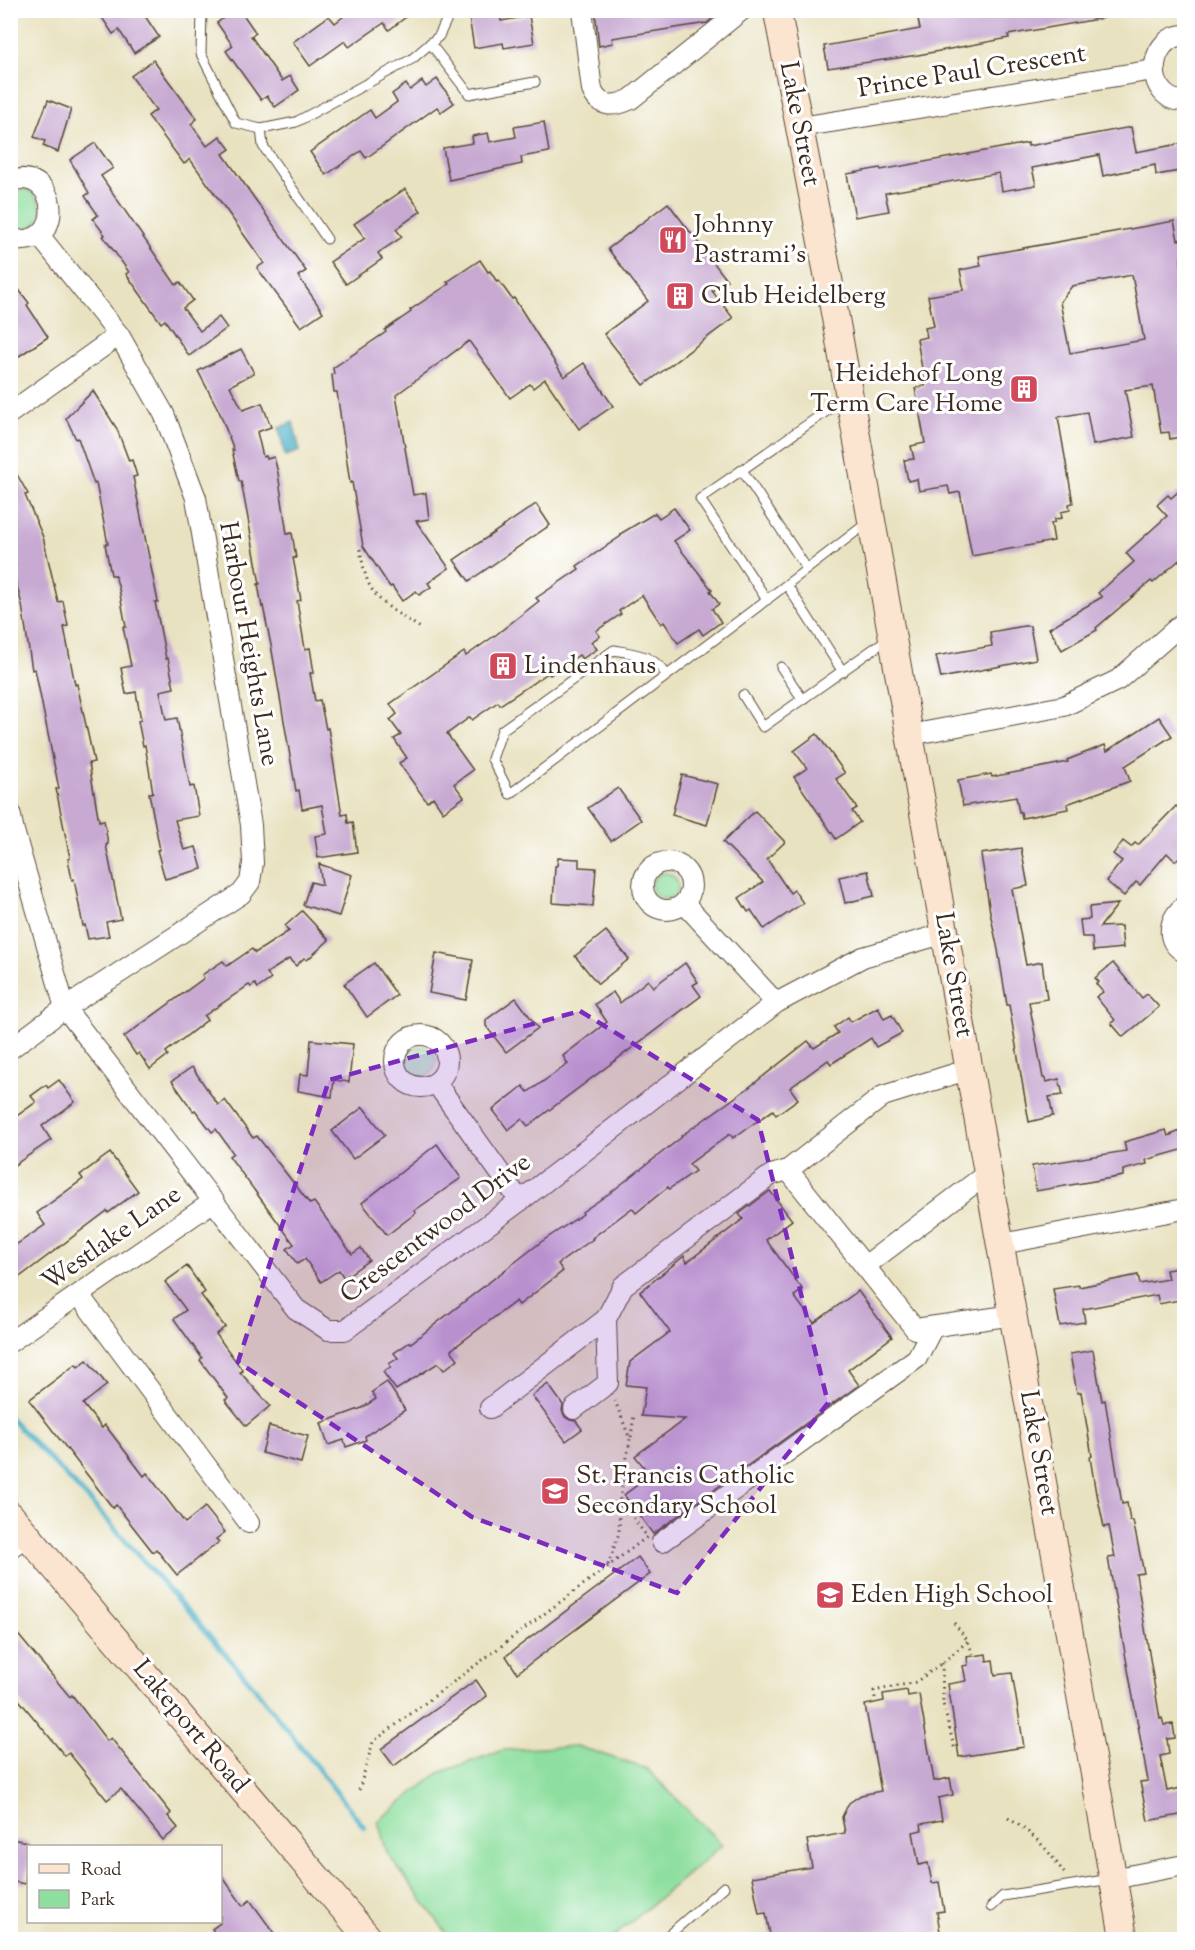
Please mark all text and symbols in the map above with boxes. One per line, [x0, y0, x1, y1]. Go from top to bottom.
street label: Prince Paul Crescent [855, 36, 1089, 108]
street label: Lake Street [769, 59, 829, 190]
place label: Johnny Pastrami's [692, 207, 806, 274]
restaurant icon: Johnny Pastrami's [657, 224, 689, 256]
place label: Club Heidelberg [701, 278, 886, 315]
building icon: Club Heidelberg [664, 280, 696, 312]
place label: Heidehof Long Term Care Home [810, 356, 1003, 423]
building icon: Heidehof Long Term Care Home [1008, 373, 1040, 405]
street label: Harbour Heights Lane [208, 519, 288, 769]
place label: Lindenhaus [524, 648, 656, 685]
building icon: Lindenhaus [487, 650, 519, 682]
street label: Lake Street [924, 910, 982, 1040]
street label: Crescentwood Drive [333, 1145, 539, 1313]
street label: Westlake Lane [35, 1177, 189, 1301]
street label: Lake Street [1009, 1388, 1067, 1518]
place label: St. Francis Catholic Secondary School [576, 1458, 795, 1525]
school or university icon: St. Francis Catholic Secondary School [539, 1475, 571, 1507]
place label: Eden High School [851, 1577, 1053, 1614]
school or university icon: Eden High School [814, 1579, 846, 1611]
street label: Lakeport Road [123, 1652, 257, 1802]
legend [27, 1845, 222, 1923]
text: Road [81, 1858, 121, 1884]
text: Park [81, 1888, 116, 1914]

